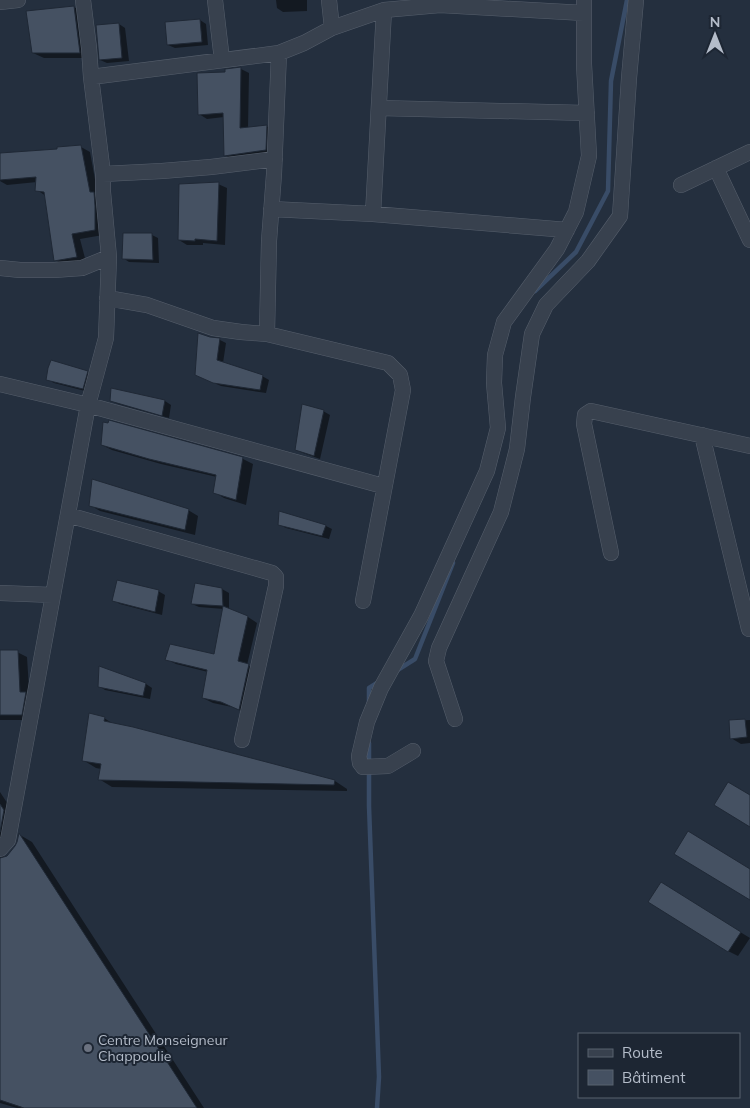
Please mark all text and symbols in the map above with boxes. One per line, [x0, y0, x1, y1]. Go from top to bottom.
north arrow [690, 10, 740, 60]
text: N [710, 13, 720, 31]
place label: Centre Monseigneur Chappoulie [98, 1031, 229, 1065]
legend [578, 1033, 740, 1098]
marker: Centre Monseigneur Chappoulie [82, 1042, 94, 1054]
text: Route [622, 1043, 663, 1062]
text: Bâtiment [622, 1068, 685, 1087]

